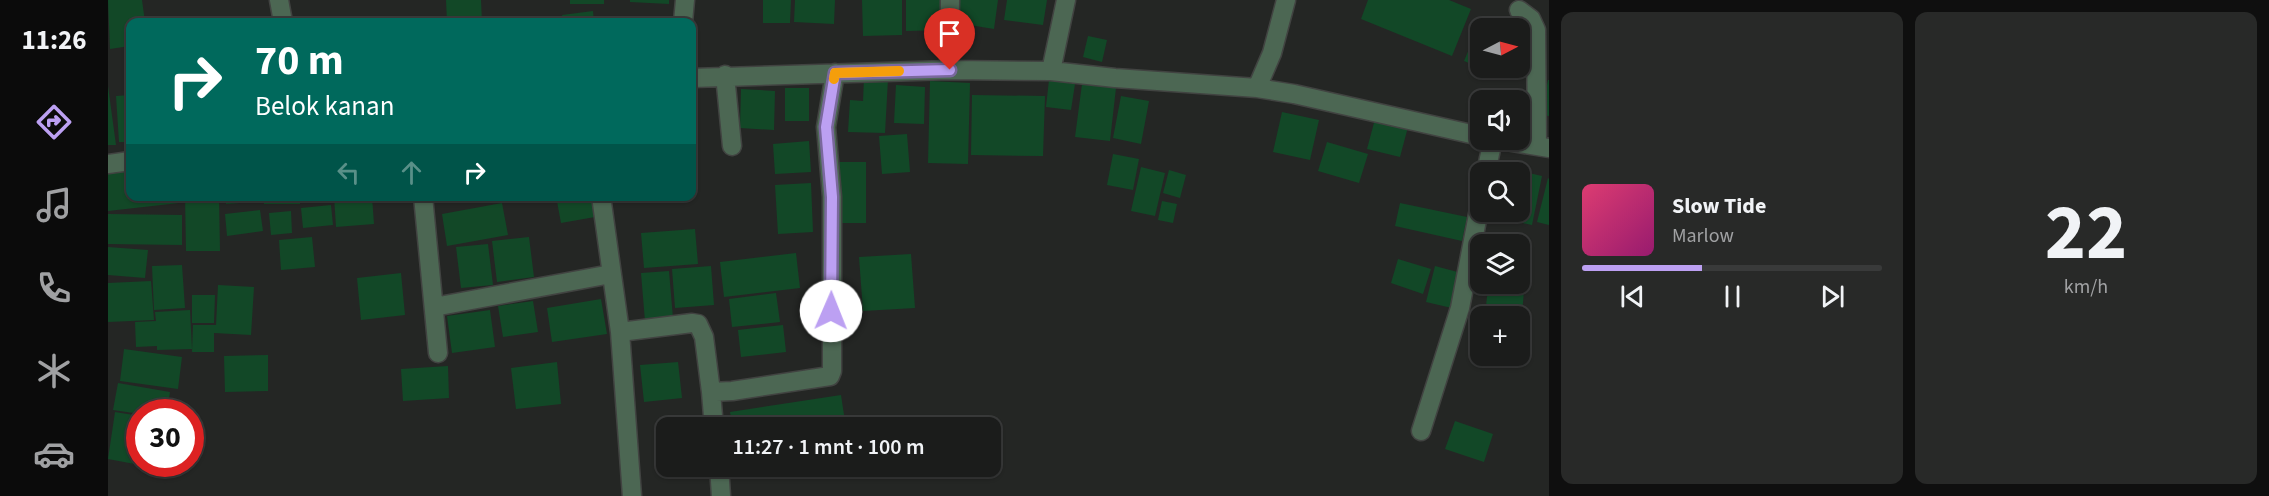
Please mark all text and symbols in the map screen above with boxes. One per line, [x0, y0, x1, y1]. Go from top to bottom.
pin [924, 8, 975, 70]
icon: arrive [933, 17, 966, 50]
north arrow [1470, 18, 1530, 78]
map controls [1470, 18, 1530, 366]
text: 11:26 [21, 21, 87, 60]
text: 70 m [255, 31, 344, 91]
icon: right [156, 42, 234, 120]
text: Belok kanan [255, 87, 394, 126]
button: sound [1470, 90, 1530, 150]
icon: directions [33, 101, 75, 143]
icon: left [332, 156, 365, 189]
icon: ahead [395, 156, 428, 189]
icon: right [458, 156, 491, 189]
button: search [1470, 162, 1530, 222]
text: 22 [2045, 178, 2127, 289]
icon: music [33, 184, 75, 226]
text: Slow Tide [1672, 190, 1766, 222]
text: Marlow [1672, 222, 1734, 250]
button: layers [1470, 234, 1530, 294]
icon: phone [33, 267, 75, 309]
text: km/h [2064, 273, 2108, 301]
position arrow [799, 279, 863, 343]
icon: previous [1616, 280, 1649, 313]
icon: pause [1716, 280, 1749, 313]
icon: next [1816, 280, 1849, 313]
button: + [1470, 306, 1530, 366]
icon: climate [33, 350, 75, 392]
speed limit sign: 30 [126, 399, 204, 477]
text: 11:27 · 1 mnt · 100 m [732, 431, 925, 463]
icon: car [33, 433, 75, 475]

